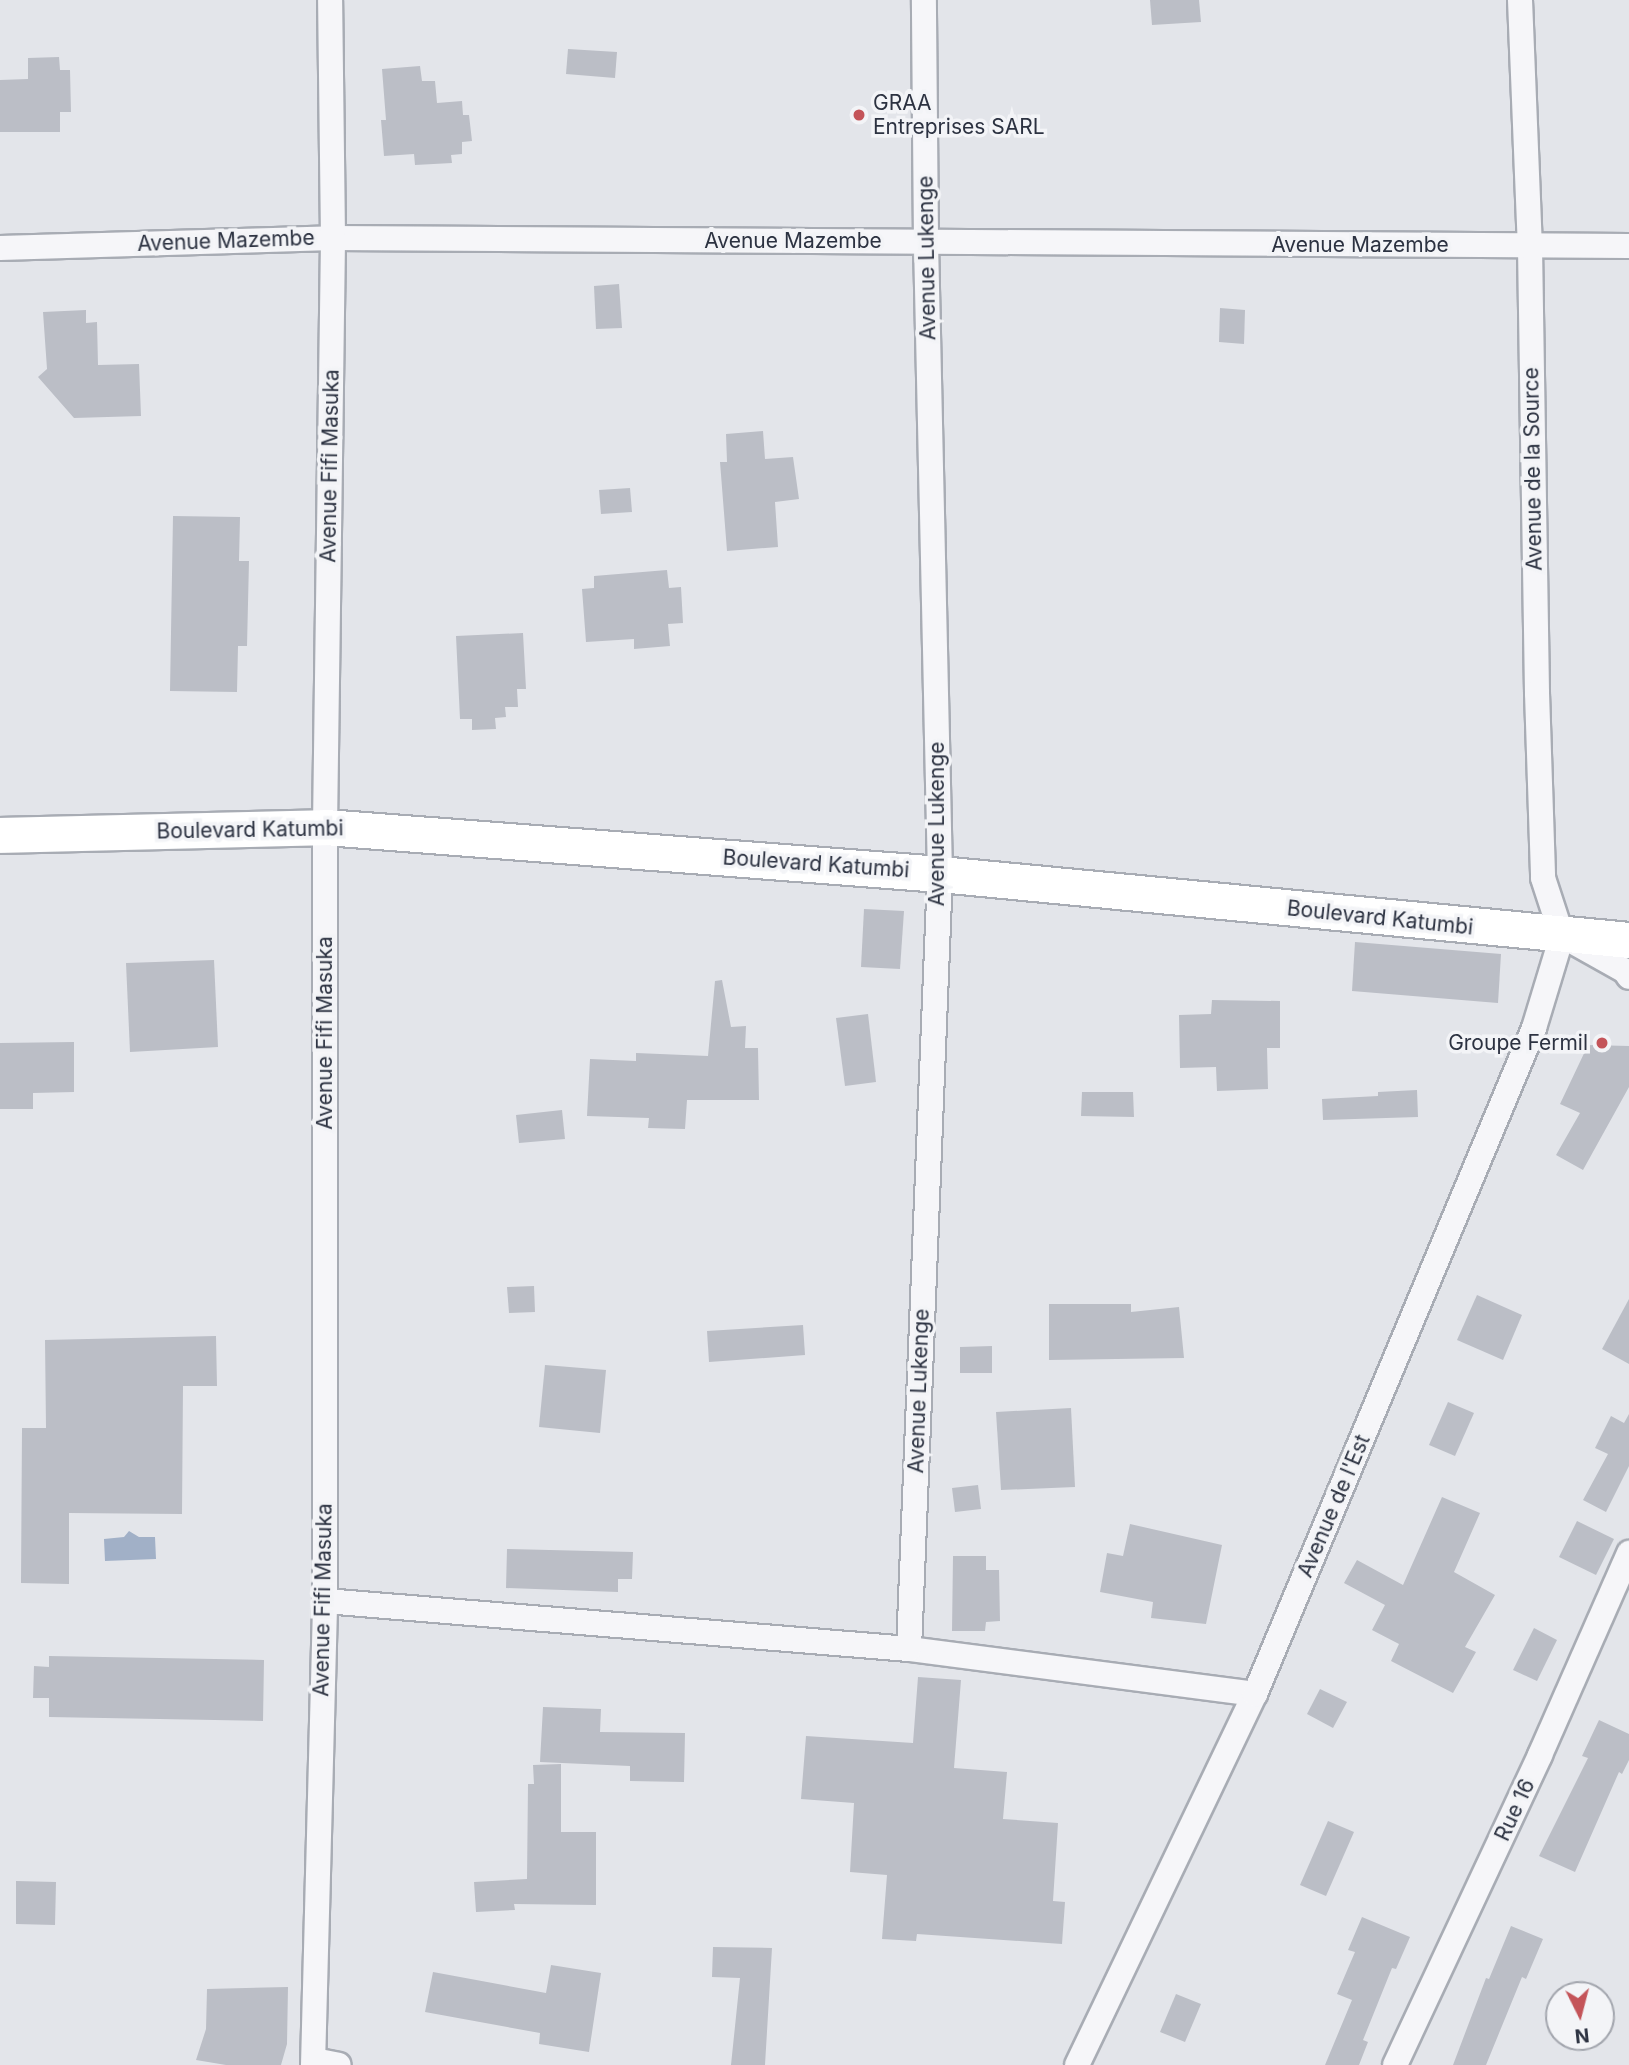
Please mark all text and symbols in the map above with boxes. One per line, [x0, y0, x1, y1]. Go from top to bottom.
place label: GRAA Entreprises SARL [873, 90, 1045, 140]
marker: GRAA Entreprises SARL [851, 107, 867, 123]
street label: Avenue Lukenge [913, 175, 941, 341]
street label: Avenue Mazembe [137, 225, 315, 257]
street label: Avenue Mazembe [704, 228, 882, 254]
street label: Avenue Mazembe [1271, 232, 1449, 258]
street label: Avenue de la Source [1519, 367, 1547, 571]
street label: Avenue Fifi Masuka [316, 369, 344, 563]
street label: Avenue Lukenge [924, 742, 950, 906]
street label: Boulevard Katumbi [156, 816, 344, 844]
street label: Boulevard Katumbi [722, 845, 910, 883]
street label: Boulevard Katumbi [1286, 896, 1474, 940]
street label: Avenue Fifi Masuka [312, 936, 338, 1130]
place label: Groupe Fermil [1448, 1030, 1588, 1056]
marker: Groupe Fermil [1594, 1035, 1610, 1051]
street label: Avenue Lukenge [904, 1308, 934, 1474]
street label: Avenue de l'Est [1293, 1431, 1375, 1581]
street label: Avenue Fifi Masuka [309, 1503, 337, 1697]
street label: Rue 16 [1490, 1775, 1540, 1845]
north arrow [1545, 1981, 1615, 2051]
text: N [1574, 2023, 1590, 2048]

